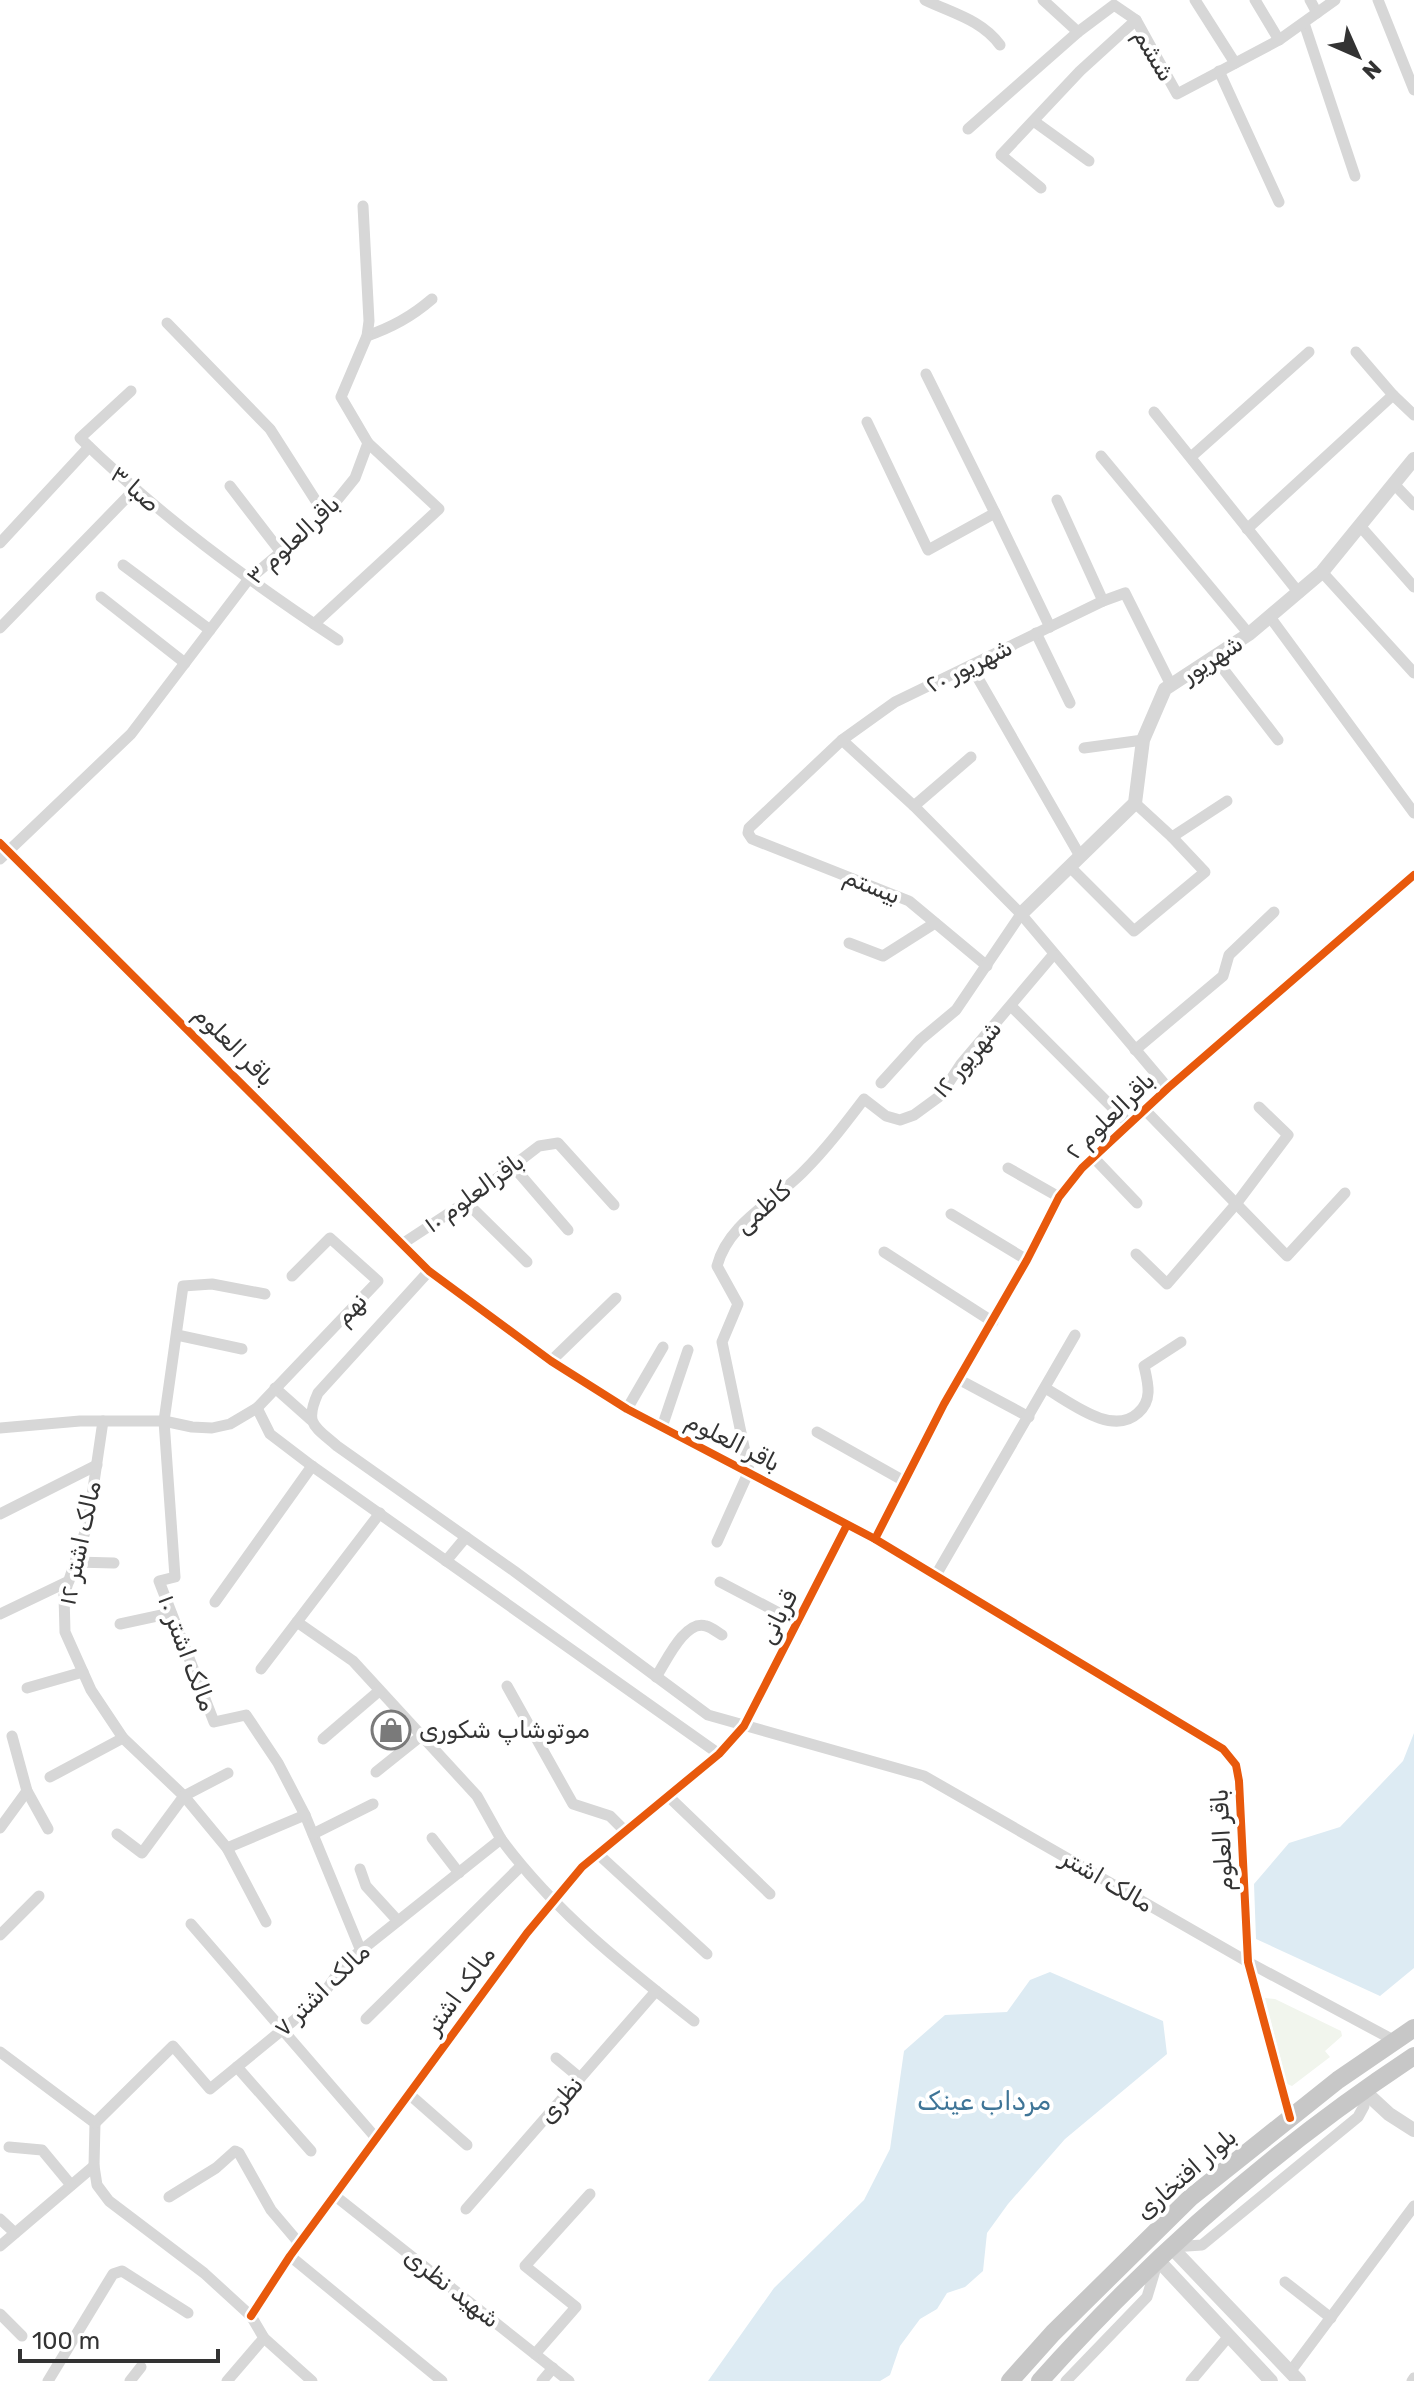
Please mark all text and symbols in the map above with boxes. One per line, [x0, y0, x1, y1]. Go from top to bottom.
north arrow [1318, 16, 1398, 96]
street label: ششم [1127, 24, 1181, 87]
text: N [1357, 55, 1387, 85]
street label: صبا ۳ [104, 460, 166, 518]
street label: باقرالعلوم ۳ [240, 490, 347, 592]
street label: شهریور [1174, 629, 1248, 690]
street label: شهریور ۲۰ [921, 633, 1017, 699]
street label: بیستم [839, 862, 904, 911]
street label: باقر العلوم [187, 1000, 280, 1093]
street label: شهریور ۱۲ [927, 1015, 1007, 1103]
street label: باقرالعلوم ۲ [1059, 1066, 1162, 1167]
street label: باقرالعلوم ۱۰ [418, 1147, 531, 1240]
street label: کاظمی [729, 1176, 797, 1240]
street label: نهم [329, 1287, 374, 1332]
street label: باقر العلوم [680, 1406, 785, 1479]
street label: مالک اشتر ۱۲ [53, 1478, 107, 1608]
street label: قربانی [753, 1585, 803, 1649]
street label: مالک اشتر ۱۰ [152, 1591, 222, 1715]
shop icon: موتوشاپ شکوری [370, 1709, 412, 1751]
place label: موتوشاپ شکوری [419, 1716, 590, 1746]
street label: باقر العلوم [1205, 1788, 1241, 1892]
street label: مالک اشتر [1054, 1843, 1158, 1918]
street label: مالک اشتر ۷ [268, 1937, 376, 2043]
street label: مالک اشتر [418, 1941, 501, 2041]
street label: نظری [533, 2071, 589, 2129]
water label: مرداب عینک [917, 2086, 1051, 2117]
street label: بلوار افتخاری [1130, 2123, 1242, 2225]
street label: شهید نظری [399, 2242, 505, 2334]
scale bar [20, 2313, 218, 2363]
text: 100 m [32, 2327, 100, 2355]

